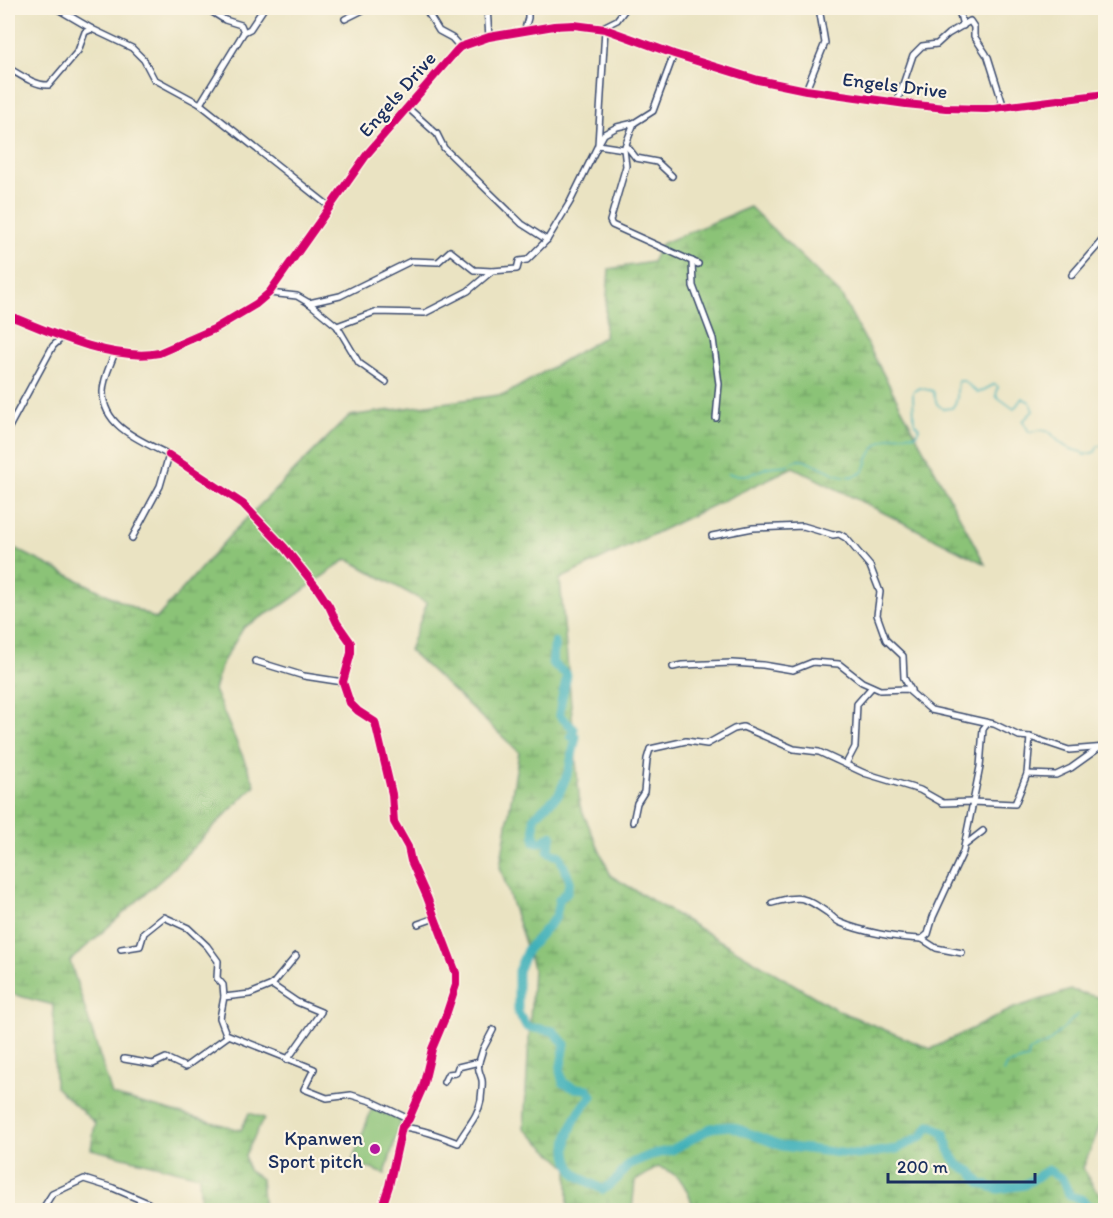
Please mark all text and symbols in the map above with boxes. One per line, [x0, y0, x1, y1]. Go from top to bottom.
street label: Engels Drive [353, 46, 441, 142]
street label: Engels Drive [841, 67, 949, 103]
place label: Kpanwen Sport pitch [268, 1126, 363, 1173]
marker: Kpanwen Sport pitch [368, 1142, 382, 1156]
scale bar [888, 1146, 1035, 1184]
text: 200 m [897, 1156, 948, 1178]

